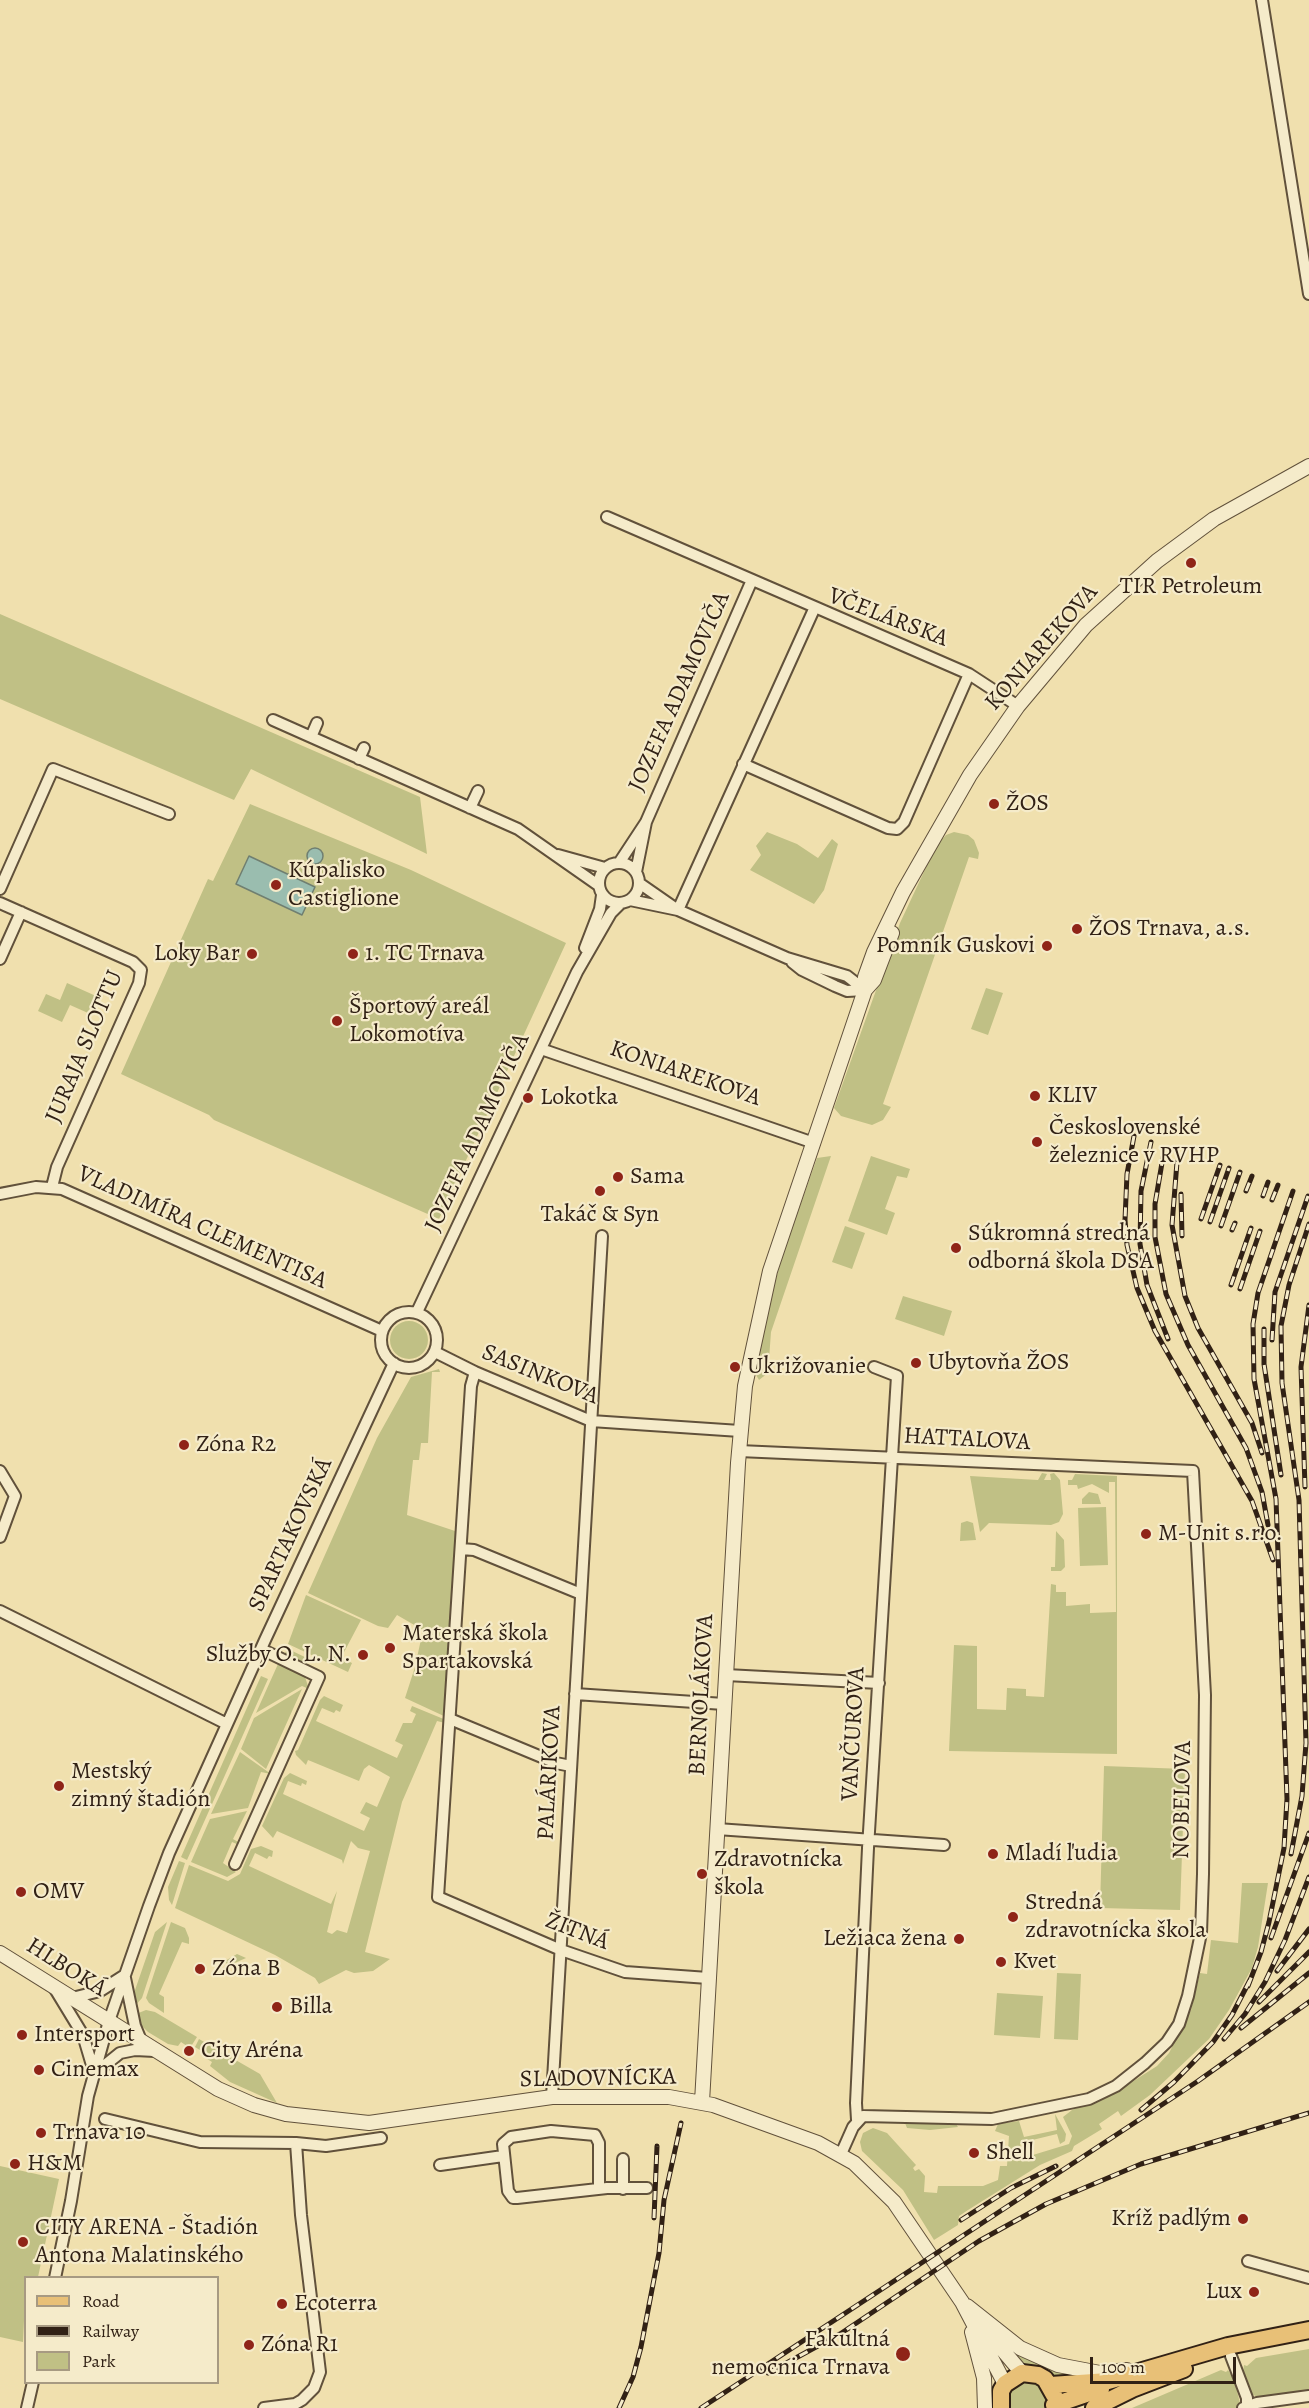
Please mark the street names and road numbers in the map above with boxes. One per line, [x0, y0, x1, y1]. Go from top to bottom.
street label: KONIAREKOVA [979, 579, 1105, 717]
street label: VČELÁRSKA [824, 582, 952, 654]
street label: JOZEFA ADAMOVIČA [623, 588, 737, 796]
street label: JURAJA SLOTTU [40, 966, 130, 1128]
street label: JOZEFA ADAMOVIČA [419, 1029, 537, 1237]
street label: KONIAREKOVA [606, 1035, 764, 1113]
street label: VLADIMÍRA CLEMENTISA [73, 1160, 331, 1296]
street label: SASINKOVA [477, 1339, 603, 1411]
street label: HATTALOVA [903, 1422, 1031, 1458]
street label: SPARTAKOVSKÁ [243, 1453, 339, 1617]
street label: BERNOLÁKOVA [683, 1613, 721, 1777]
street label: VANČUROVA [836, 1666, 872, 1802]
street label: PALÁRIKOVA [532, 1705, 568, 1841]
street label: NOBELOVA [1168, 1741, 1198, 1859]
street label: ŽITNÁ [541, 1907, 613, 1957]
street label: HLBOKÁ [20, 1932, 112, 2004]
street label: SLADOVNÍCKA [519, 2063, 677, 2095]

